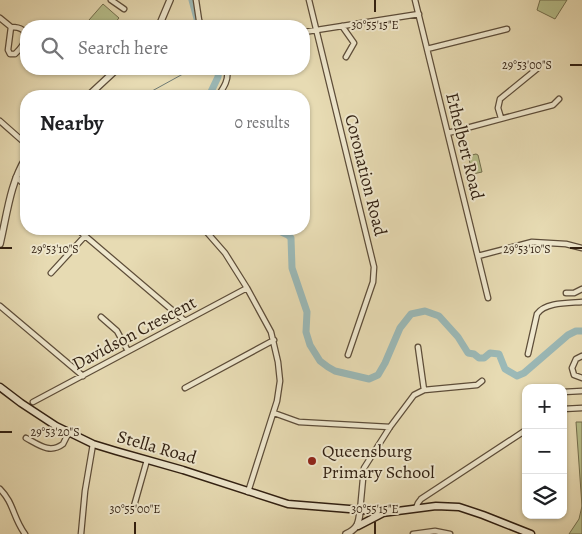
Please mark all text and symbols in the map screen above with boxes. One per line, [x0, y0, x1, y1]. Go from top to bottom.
text: 30°55'15"E [351, 17, 399, 33]
search box [20, 20, 310, 75]
icon: search [38, 34, 66, 62]
text: Search here [78, 35, 168, 61]
text: 29°53'00"S [502, 57, 552, 73]
street label: Ethelbert Road [440, 90, 490, 202]
text: Nearby [40, 109, 103, 137]
text: 0 results [234, 112, 290, 134]
street label: Coronation Road [339, 112, 393, 239]
text: 29°53'10"S [31, 241, 79, 257]
text: 29°53'10"S [503, 241, 551, 257]
street label: Davidson Crescent [68, 290, 200, 376]
map controls [522, 384, 567, 519]
button: + [522, 384, 567, 429]
text: 29°53'20"S [30, 424, 80, 440]
street label: Stella Road [114, 424, 200, 470]
button: − [522, 429, 567, 474]
place label: Queensburg Primary School [322, 439, 435, 484]
marker: Queensburg Primary School [306, 455, 318, 467]
button: layers [522, 474, 567, 519]
text: 30°55'00"E [110, 501, 160, 517]
text: 30°55'15"E [351, 501, 399, 517]

